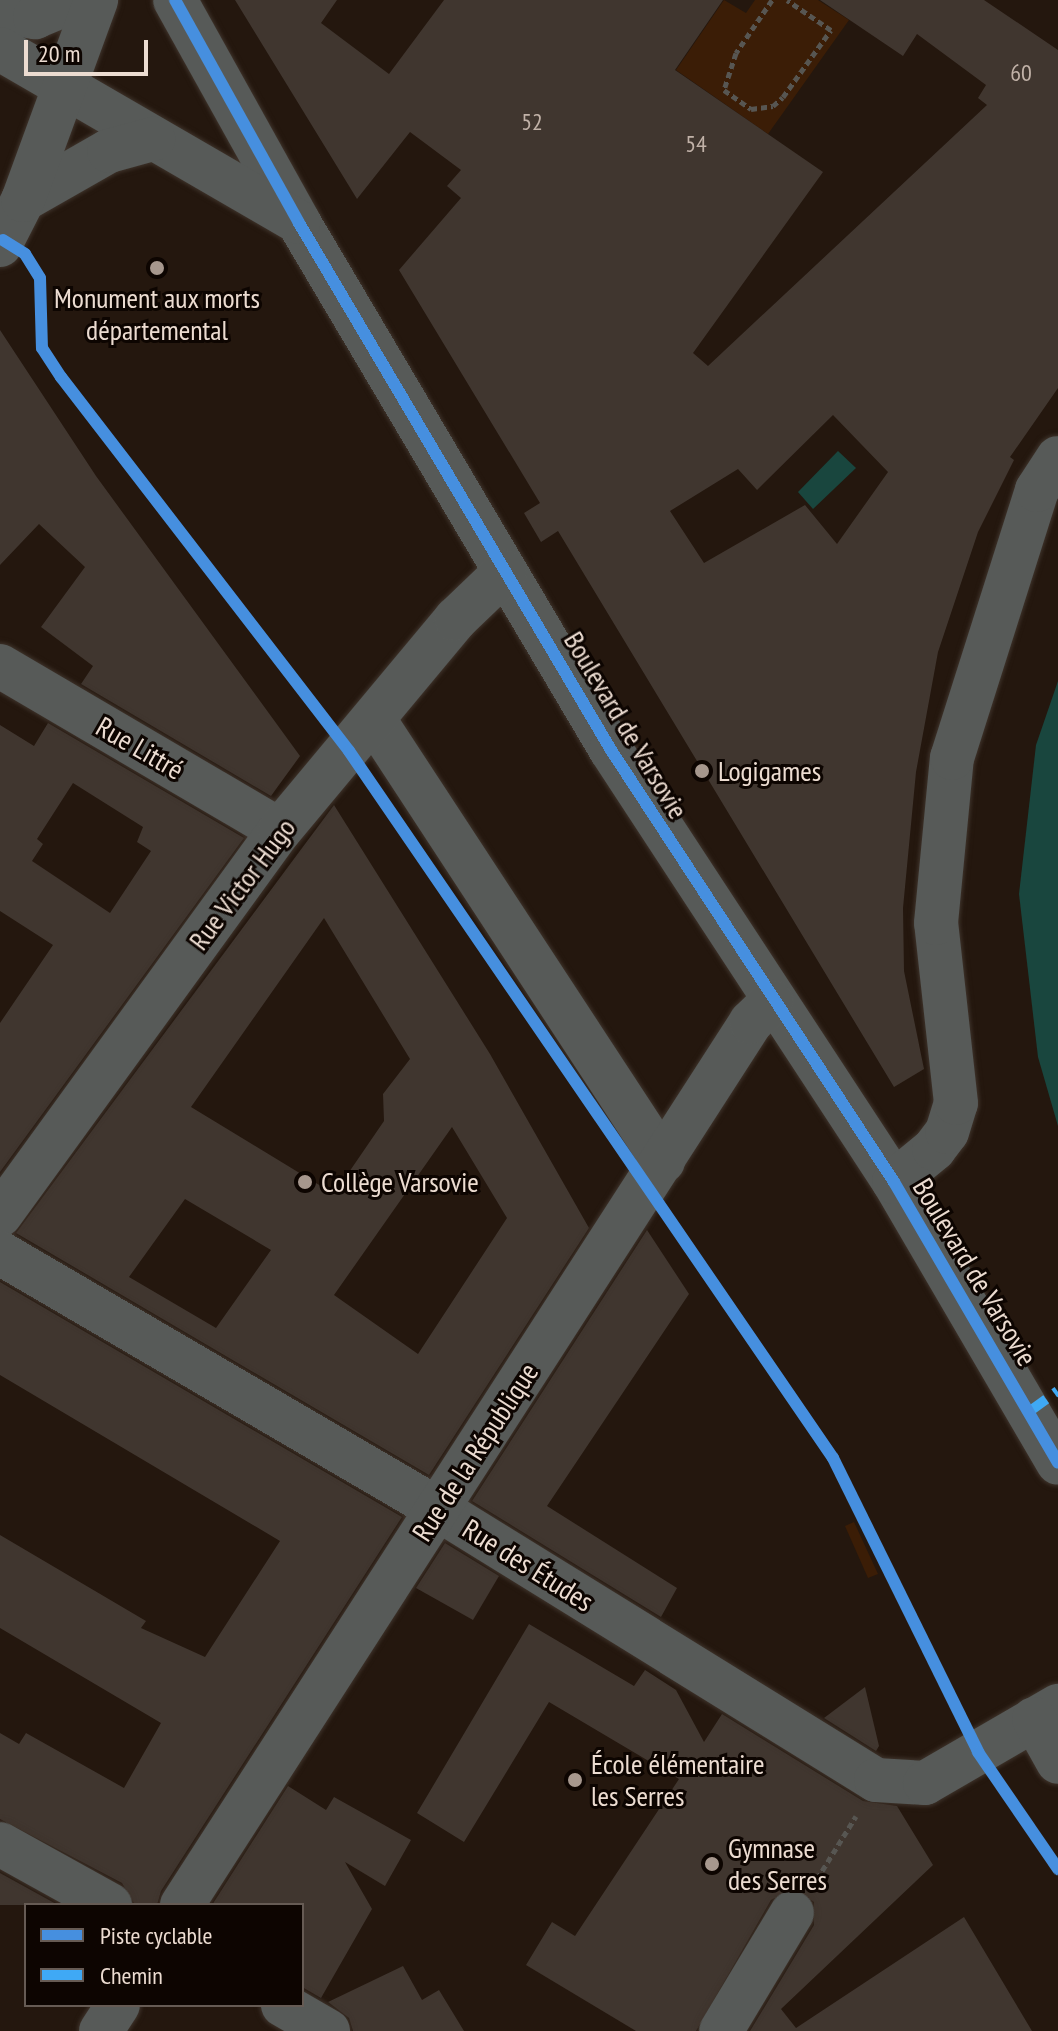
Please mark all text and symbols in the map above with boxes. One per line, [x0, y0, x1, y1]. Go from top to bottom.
scale bar [28, 24, 152, 74]
text: 20 m [38, 38, 80, 69]
house number: 60 [1010, 59, 1032, 87]
house number: 52 [521, 108, 543, 136]
house number: 54 [685, 130, 707, 158]
marker: Monument aux morts départemental [148, 259, 166, 277]
place label: Monument aux morts départemental [54, 281, 260, 347]
street label: Boulevard de Varsovie [557, 625, 695, 825]
street label: Rue Littré [90, 710, 190, 786]
place label: Logigames [718, 754, 821, 788]
marker: Logigames [693, 762, 711, 780]
street label: Rue Victor Hugo [181, 811, 303, 957]
place label: Collège Varsovie [321, 1165, 480, 1199]
street label: Boulevard de Varsovie [906, 1172, 1044, 1372]
marker: Collège Varsovie [296, 1173, 314, 1191]
street label: Rue de la République [405, 1357, 545, 1547]
street label: Rue des Études [457, 1512, 599, 1618]
place label: École élémentaire les Serres [591, 1747, 765, 1813]
marker: École élémentaire les Serres [566, 1771, 584, 1789]
place label: Gymnase des Serres [728, 1831, 827, 1897]
marker: Gymnase des Serres [703, 1855, 721, 1873]
legend [24, 1903, 304, 2007]
text: Piste cyclable [100, 1920, 213, 1951]
text: Chemin [100, 1960, 163, 1991]

